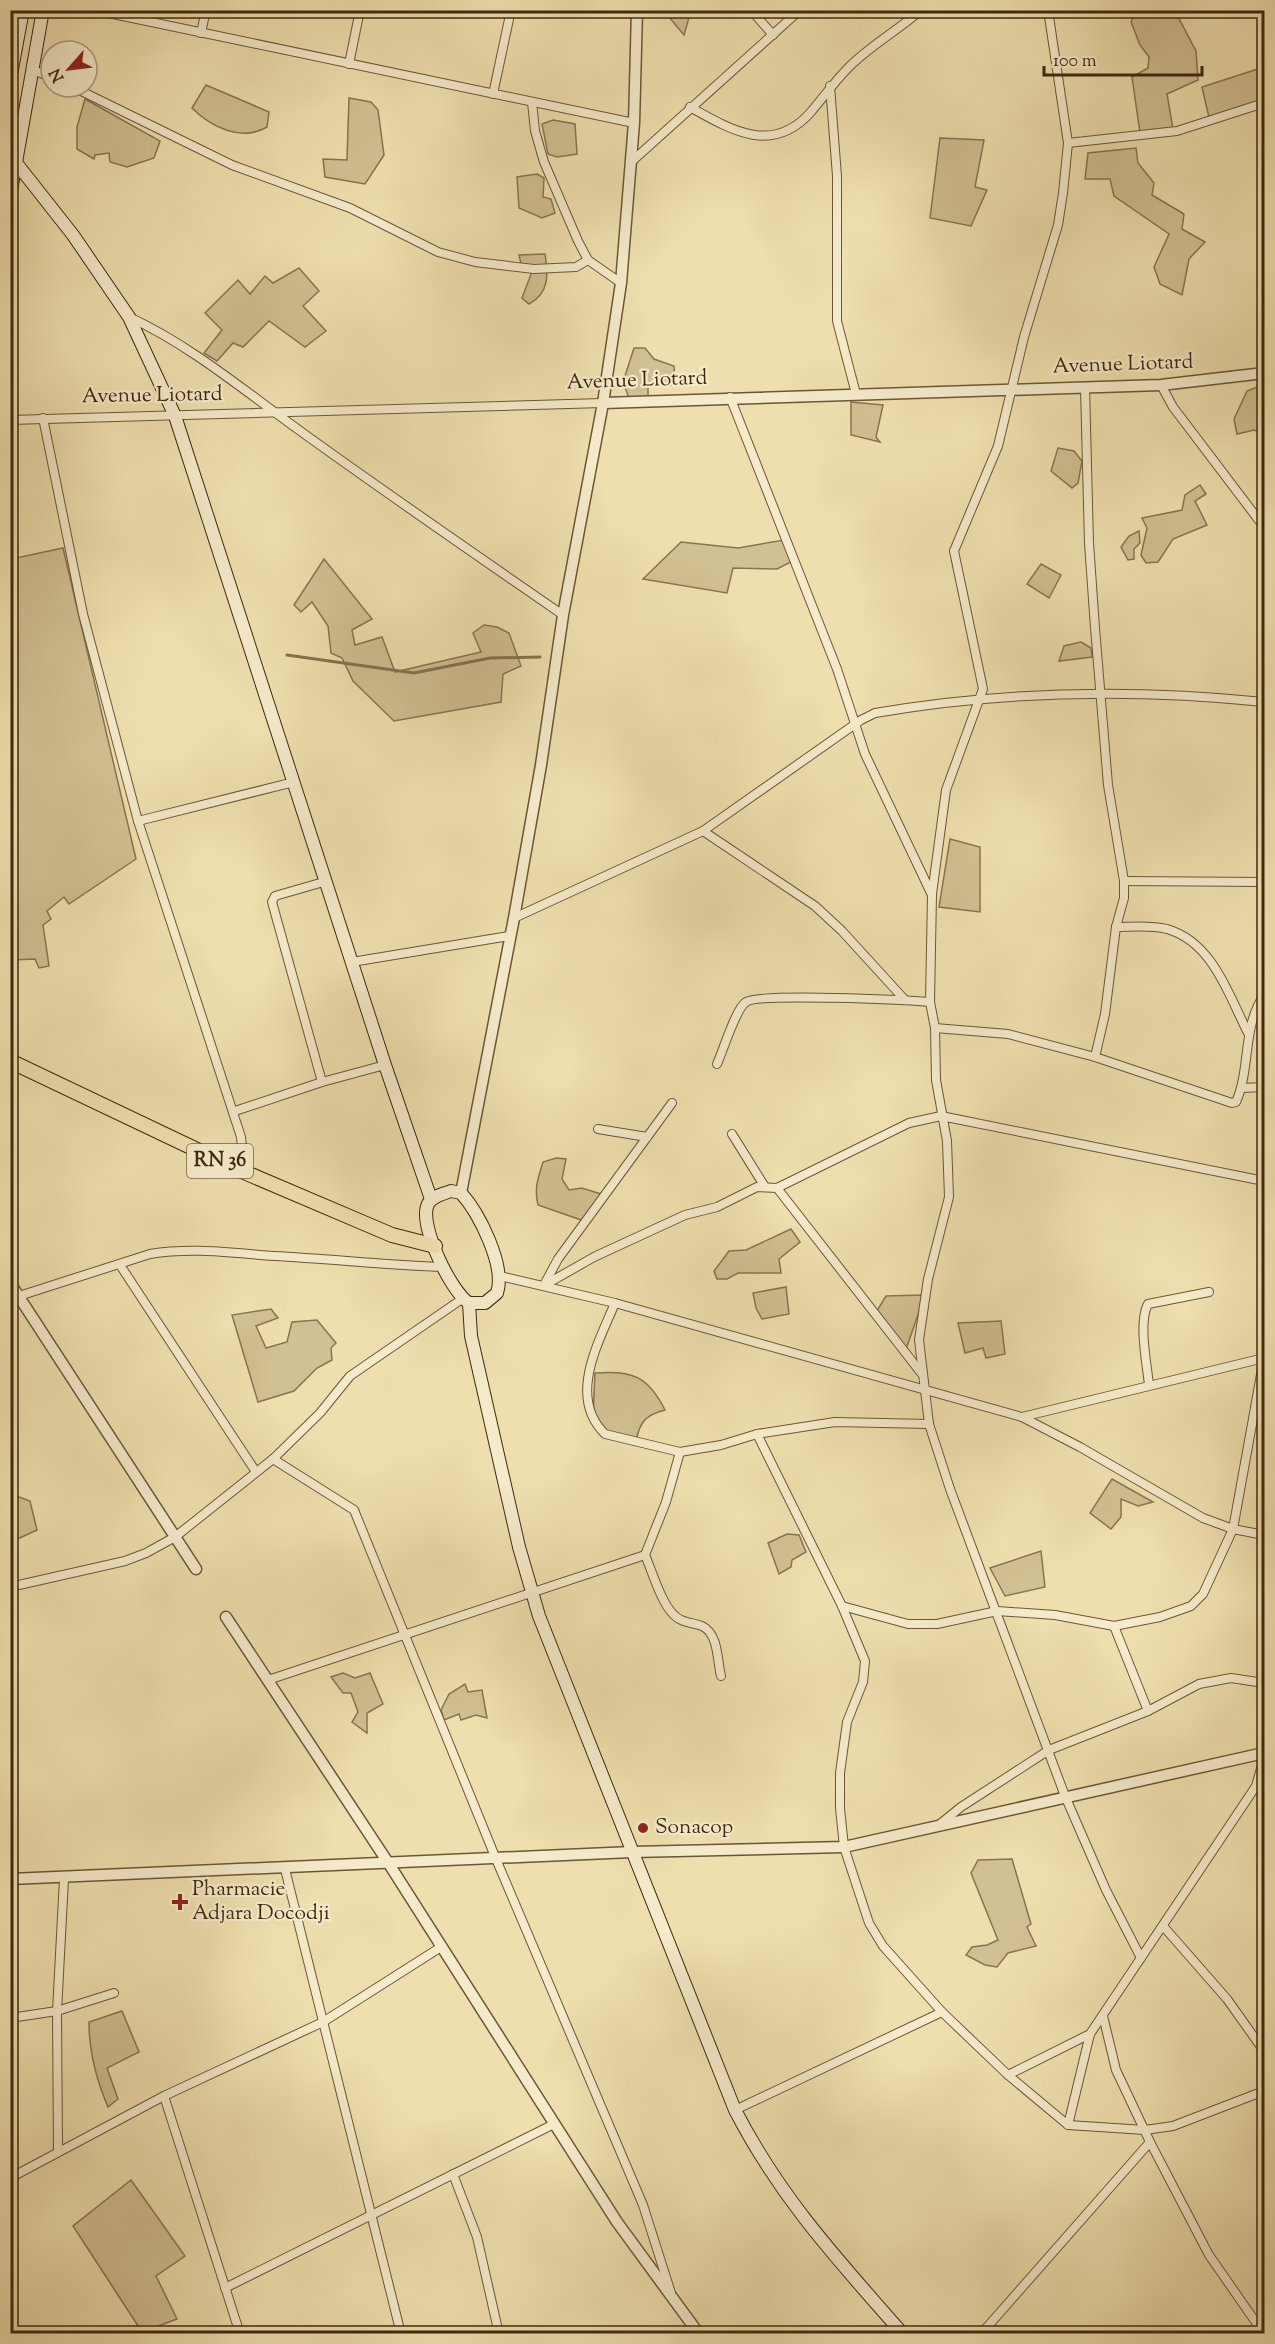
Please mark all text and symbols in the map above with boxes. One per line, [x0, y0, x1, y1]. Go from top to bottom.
north arrow [39, 39, 99, 99]
scale bar [1044, 39, 1202, 77]
text: 100 m [1053, 49, 1097, 75]
text: N [45, 64, 71, 86]
street label: Avenue Liotard [1052, 348, 1194, 382]
street label: Avenue Liotard [566, 364, 708, 398]
street label: Avenue Liotard [81, 380, 223, 412]
road number: RN 36 [187, 1144, 253, 1178]
place label: Sonacop [655, 1813, 733, 1843]
marker: Sonacop [636, 1821, 650, 1835]
place label: Pharmacie Adjara Docodji [192, 1875, 330, 1929]
marker: Pharmacie Adjara Docodji [173, 1895, 187, 1909]

